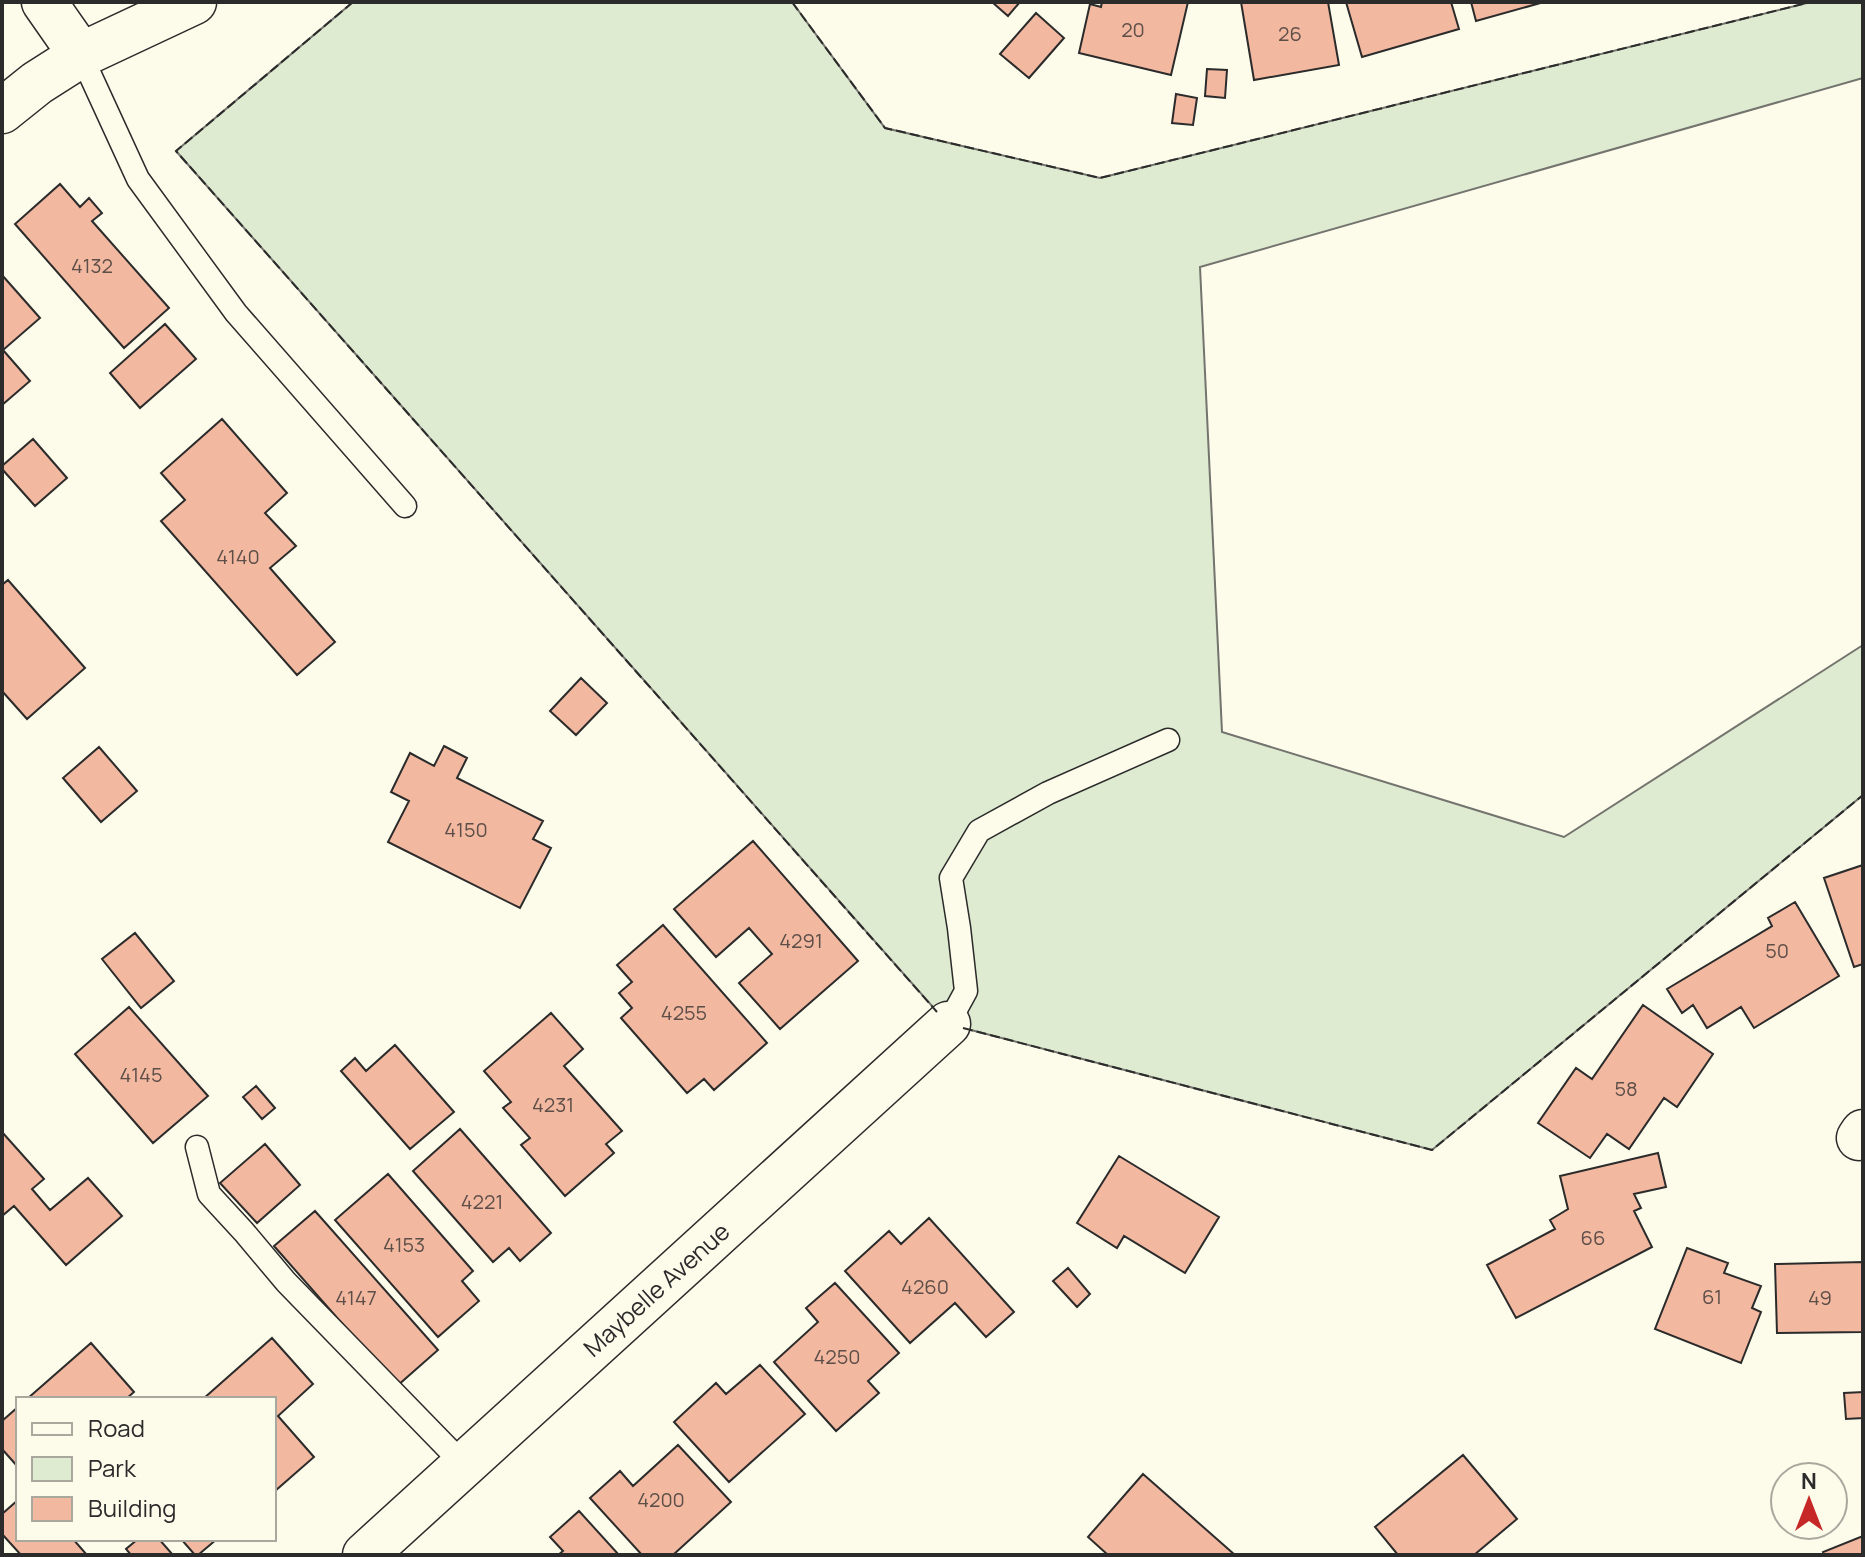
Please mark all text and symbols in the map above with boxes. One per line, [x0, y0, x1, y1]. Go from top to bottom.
house number: 20 [1121, 16, 1145, 43]
house number: 26 [1278, 20, 1302, 47]
house number: 4132 [71, 252, 113, 279]
house number: 4140 [216, 543, 260, 570]
house number: 4150 [444, 816, 488, 843]
house number: 4291 [779, 927, 823, 954]
house number: 50 [1765, 937, 1789, 964]
house number: 4255 [661, 999, 707, 1026]
house number: 4145 [120, 1061, 162, 1088]
house number: 58 [1614, 1075, 1638, 1102]
house number: 4231 [532, 1091, 574, 1118]
house number: 4221 [461, 1188, 503, 1215]
street label: Maybelle Avenue [576, 1214, 736, 1363]
house number: 66 [1581, 1224, 1605, 1251]
house number: 4153 [383, 1231, 425, 1258]
house number: 4260 [901, 1273, 949, 1300]
house number: 61 [1702, 1283, 1722, 1310]
house number: 4147 [335, 1284, 377, 1311]
house number: 49 [1808, 1284, 1832, 1311]
house number: 4250 [814, 1343, 860, 1370]
legend [16, 1397, 276, 1541]
text: Road [88, 1411, 145, 1444]
text: Park [88, 1451, 137, 1484]
north arrow [1769, 1461, 1849, 1541]
text: N [1801, 1466, 1817, 1496]
house number: 4200 [637, 1486, 685, 1513]
text: Building [88, 1491, 176, 1524]

